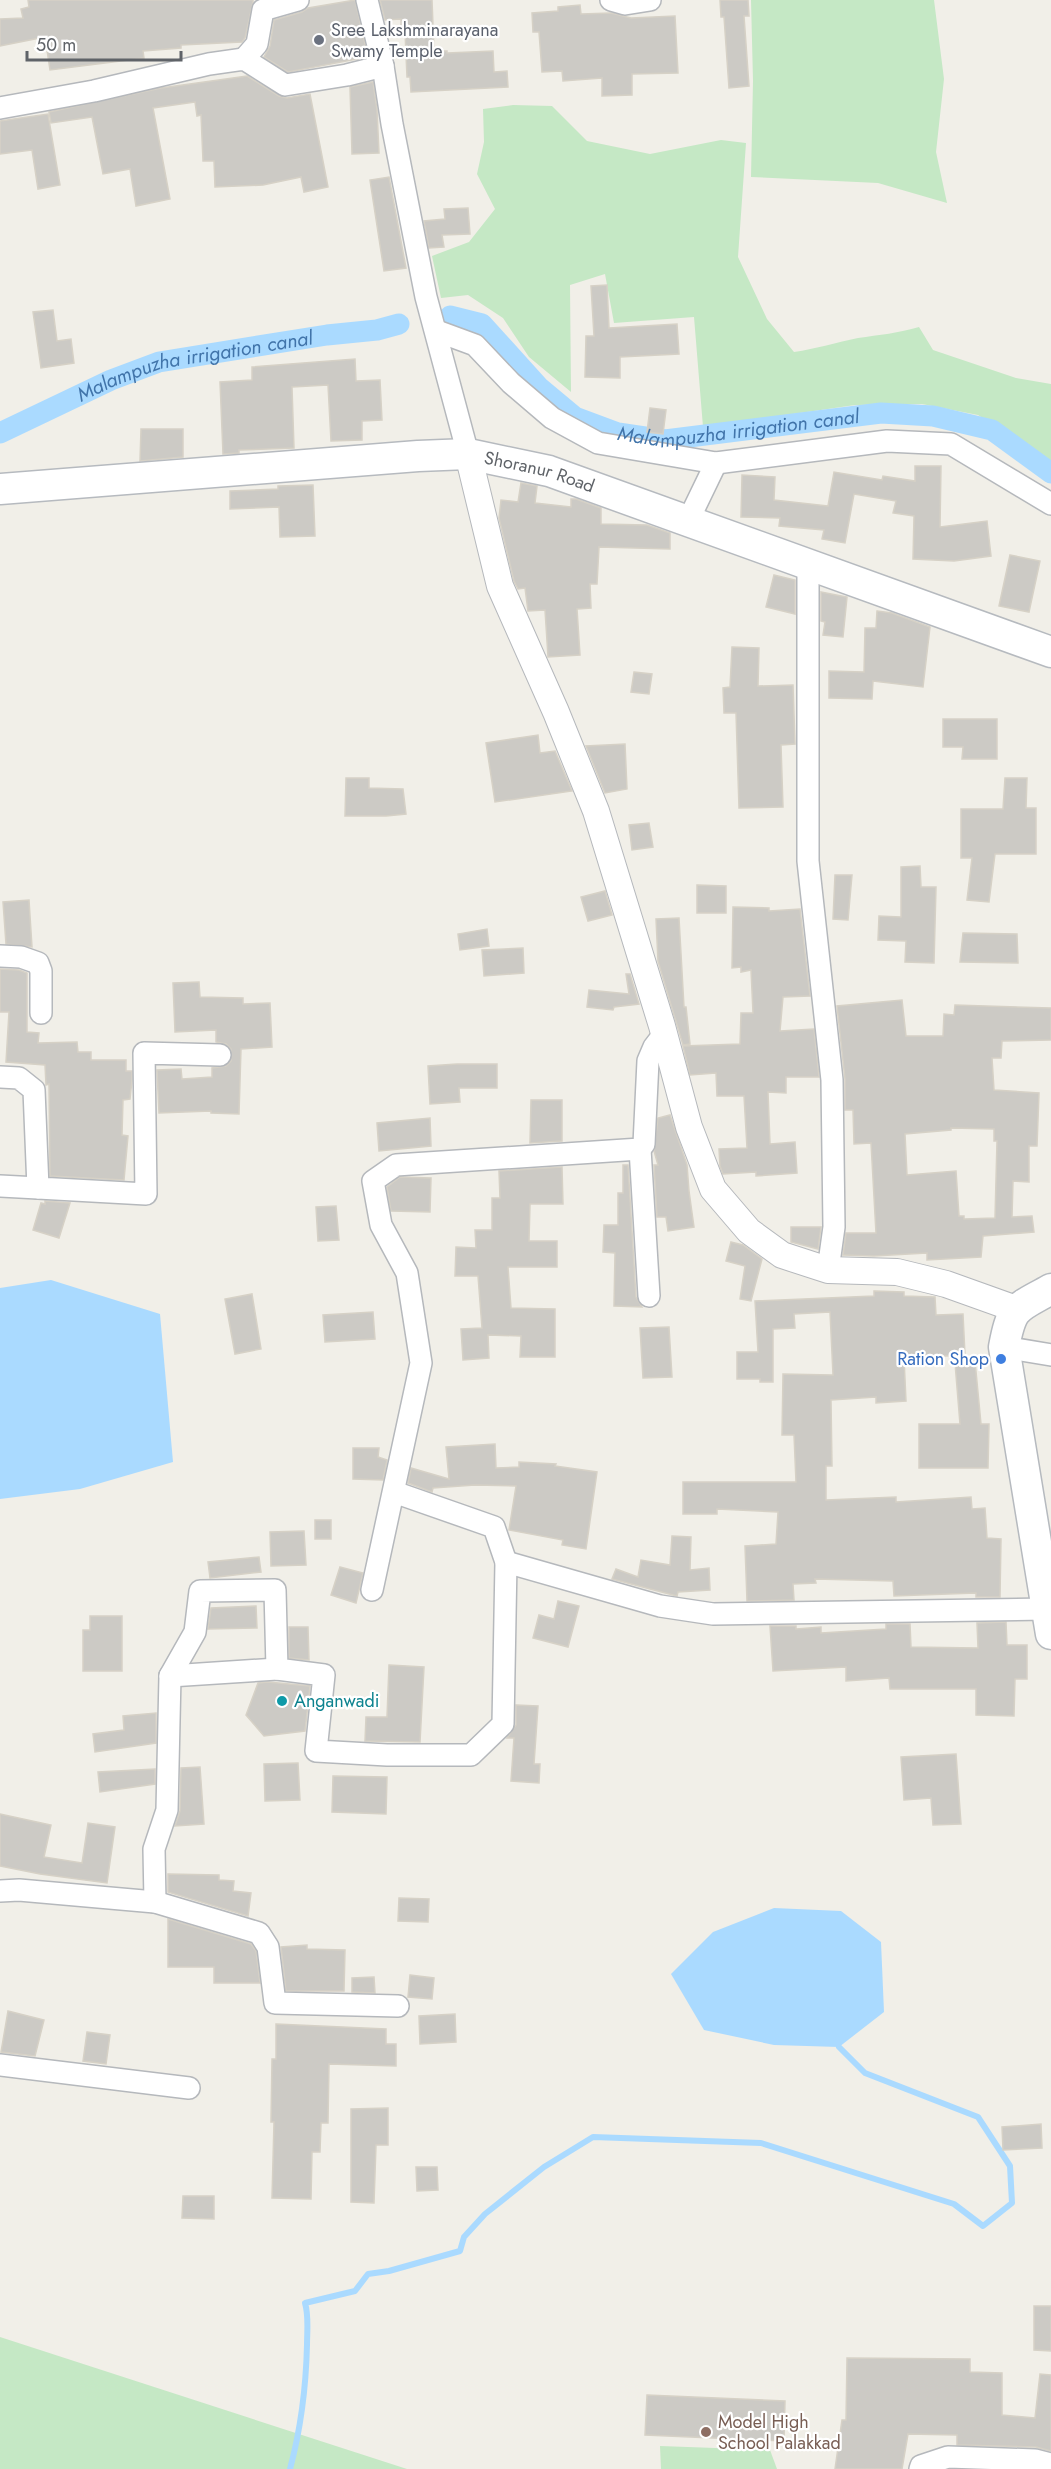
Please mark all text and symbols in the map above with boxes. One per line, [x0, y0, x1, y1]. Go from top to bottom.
place label: Sree Lakshminarayana Swamy Temple [331, 17, 498, 64]
scale bar [27, 24, 182, 62]
text: 50 m [36, 32, 76, 58]
marker: Sree Lakshminarayana Swamy Temple [312, 33, 326, 47]
water label: Malampuzha irrigation canal [72, 323, 316, 409]
water label: Malampuzha irrigation canal [616, 402, 862, 456]
street label: Shoranur Road [482, 445, 598, 499]
place label: Ration Shop [897, 1346, 989, 1372]
marker: Ration Shop [994, 1352, 1008, 1366]
place label: Anganwadi [294, 1688, 379, 1714]
marker: Anganwadi [275, 1694, 289, 1708]
place label: Model High School Palakkad [718, 2409, 841, 2456]
marker: Model High School Palakkad [699, 2425, 713, 2439]

